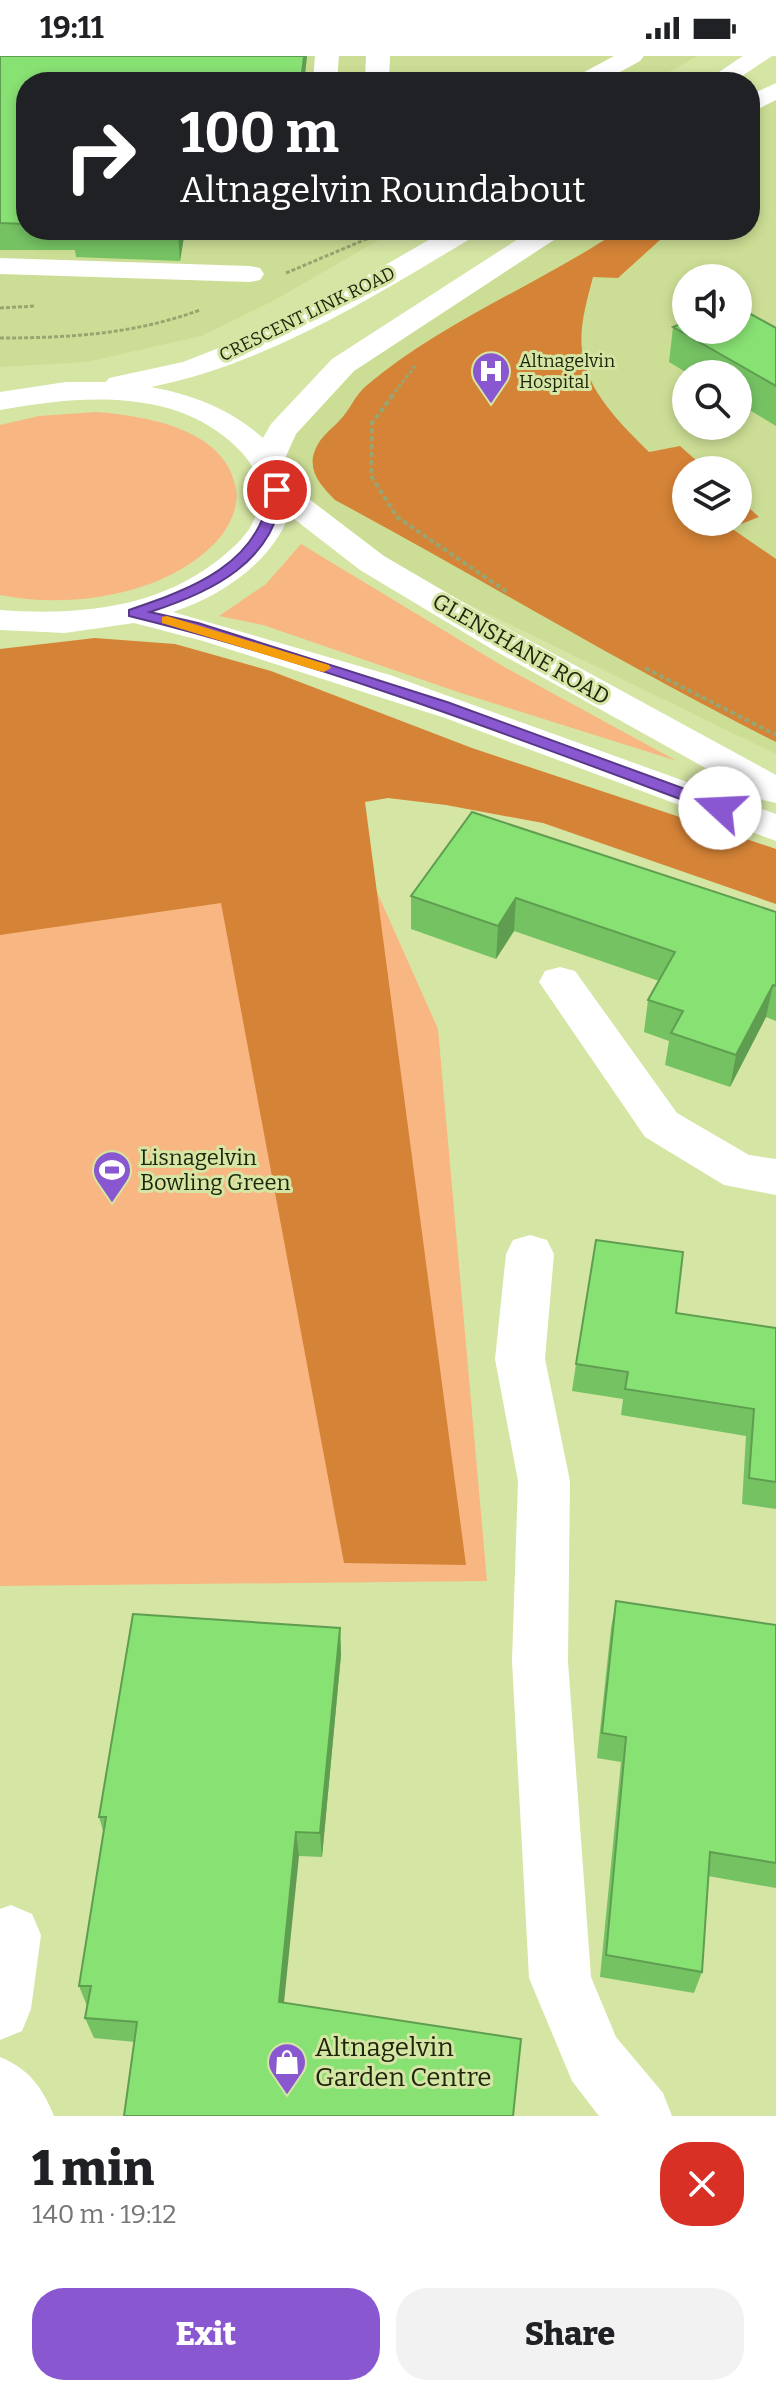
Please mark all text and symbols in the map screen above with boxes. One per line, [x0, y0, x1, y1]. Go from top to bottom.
text: 19:11 [40, 10, 104, 46]
text: 100 m [180, 100, 339, 167]
icon: right [48, 104, 152, 208]
text: Altnagelvin Roundabout [180, 168, 586, 212]
street label: CRESCENT LINK ROAD [216, 262, 398, 366]
map controls [672, 264, 752, 536]
button: sound [672, 264, 752, 344]
hospital icon: Altnagelvin Hospital [470, 350, 512, 405]
place label: Altnagelvin Hospital [519, 350, 616, 393]
button: search [672, 360, 752, 440]
pin [243, 456, 311, 524]
button: layers [672, 456, 752, 536]
icon: arrive [255, 468, 299, 512]
street label: GLENSHANE ROAD [428, 587, 614, 711]
position arrow [678, 766, 762, 850]
place label: Lisnagelvin Bowling Green [140, 1144, 291, 1196]
sports icon: Lisnagelvin Bowling Green [91, 1149, 133, 1204]
place label: Altnagelvin Garden Centre [315, 2032, 492, 2093]
shop icon: Altnagelvin Garden Centre [266, 2041, 308, 2096]
text: 1 min [32, 2140, 154, 2198]
button: close [660, 2142, 744, 2226]
text: 140 m · 19:12 [32, 2199, 176, 2230]
button: Exit [32, 2288, 380, 2380]
button: Share [396, 2288, 744, 2380]

